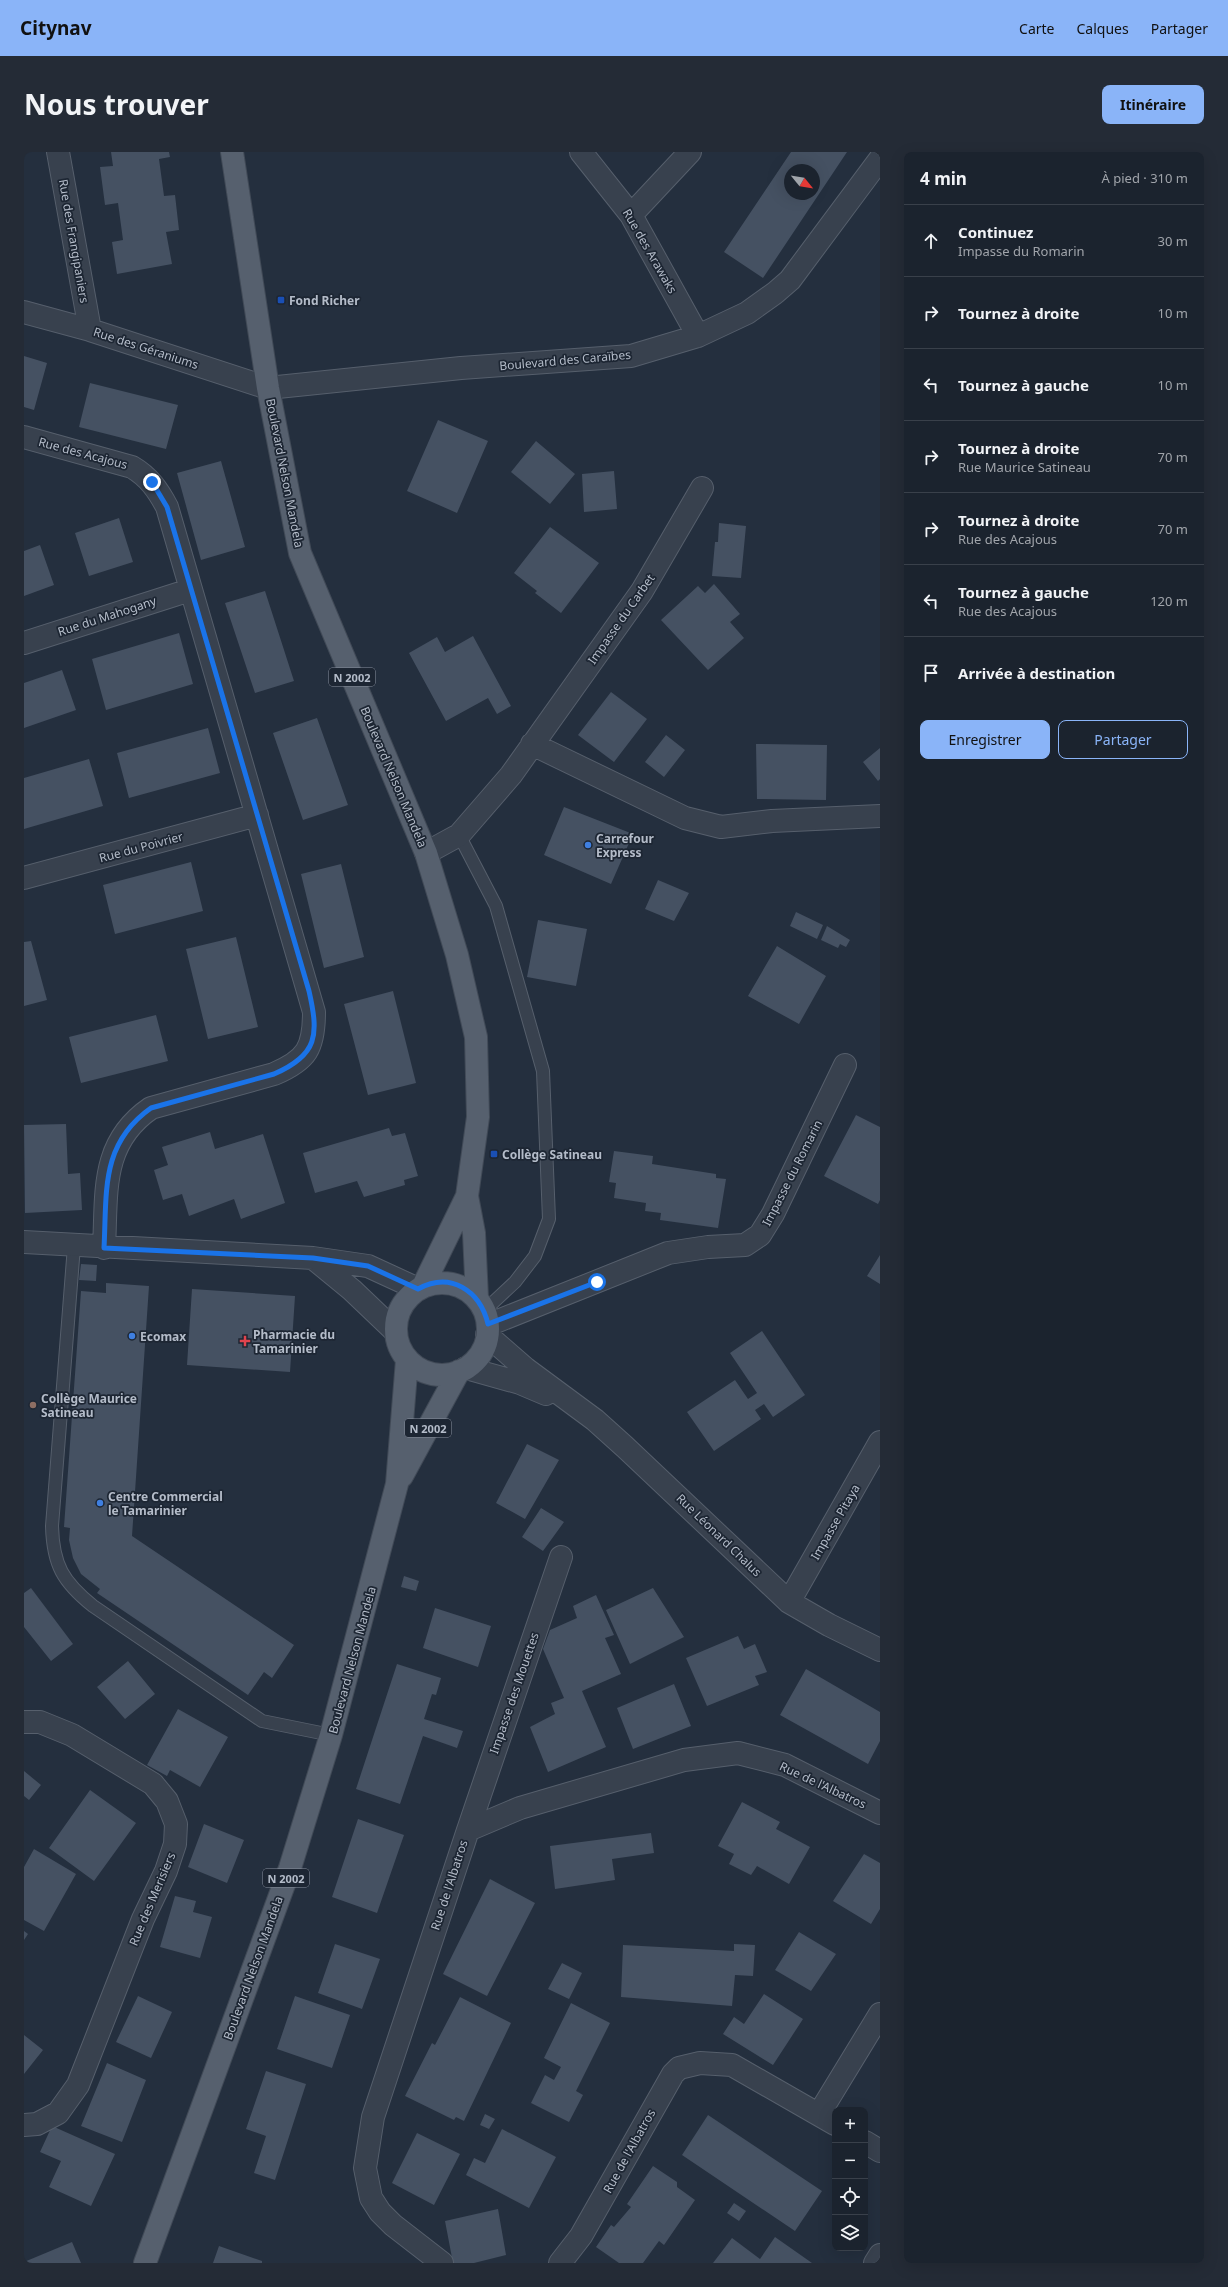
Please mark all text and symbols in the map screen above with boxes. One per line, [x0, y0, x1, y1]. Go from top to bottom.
text: Citynav [20, 15, 92, 41]
text: Carte [1019, 19, 1055, 38]
text: Calques [1077, 19, 1129, 38]
text: Partager [1151, 19, 1208, 38]
text: Nous trouver [24, 85, 209, 123]
button: Itinéraire [1102, 85, 1204, 124]
north arrow [784, 164, 820, 200]
text: 4 min [920, 167, 967, 190]
text: À pied · 310 m [1102, 169, 1188, 187]
street label: Rue des Frangipaniers [55, 178, 93, 304]
street label: Rue des Arawaks [619, 206, 681, 297]
text: Continuez [958, 222, 1033, 242]
icon: ahead [920, 230, 942, 252]
text: 30 m [1158, 232, 1188, 250]
text: Impasse du Romarin [958, 242, 1085, 260]
place label: Fond Richer [289, 292, 360, 309]
marker: Fond Richer [276, 295, 286, 305]
icon: right [920, 302, 942, 324]
text: Tournez à droite [958, 303, 1079, 323]
text: 10 m [1158, 304, 1188, 322]
street label: Rue des Géraniums [91, 323, 201, 373]
street label: Boulevard des Caraïbes [499, 346, 632, 374]
icon: left [920, 374, 942, 396]
text: Tournez à gauche [958, 375, 1089, 395]
text: 10 m [1158, 376, 1188, 394]
street label: Boulevard Nelson Mandela [262, 397, 308, 549]
street label: Rue des Acajous [37, 433, 130, 473]
text: Tournez à droite [958, 438, 1079, 458]
icon: right [920, 446, 942, 468]
text: 70 m [1158, 448, 1188, 466]
text: Rue Maurice Satineau [958, 458, 1091, 476]
route end [143, 473, 161, 491]
text: Tournez à droite [958, 510, 1079, 530]
icon: right [920, 518, 942, 540]
text: 70 m [1158, 520, 1188, 538]
text: Rue des Acajous [958, 530, 1057, 548]
street label: Impasse du Carbet [584, 570, 659, 667]
text: Tournez à gauche [958, 582, 1089, 602]
icon: left [920, 590, 942, 612]
street label: Rue du Mahogany [56, 592, 159, 640]
text: 120 m [1150, 592, 1188, 610]
text: Rue des Acajous [958, 602, 1057, 620]
icon: arrive [920, 662, 942, 684]
text: Arrivée à destination [958, 663, 1115, 683]
road number: N 2002 [329, 668, 375, 686]
street label: Boulevard Nelson Mandela [357, 704, 431, 850]
button: Enregistrer [920, 720, 1050, 759]
button: Partager [1058, 720, 1188, 759]
street label: Rue du Poivrier [97, 828, 185, 866]
place label: Carrefour Express [596, 830, 654, 861]
marker: Carrefour Express [583, 840, 593, 850]
street label: Impasse du Romarin [758, 1117, 826, 1229]
place label: Collège Satineau [502, 1146, 602, 1163]
marker: Collège Satineau [489, 1149, 499, 1159]
route start [588, 1273, 606, 1291]
place label: Pharmacie du Tamarinier [253, 1326, 335, 1357]
place label: Ecomax [140, 1328, 186, 1345]
marker: Ecomax [127, 1331, 137, 1341]
marker: Pharmacie du Tamarinier [240, 1336, 250, 1346]
place label: Collège Maurice Satineau [41, 1390, 137, 1421]
marker: Collège Maurice Satineau [28, 1400, 38, 1410]
road number: N 2002 [405, 1419, 451, 1437]
street label: Impasse Pitaya [806, 1481, 864, 1563]
place label: Centre Commercial le Tamarinier [108, 1488, 223, 1519]
street label: Rue Léonard Chalus [673, 1490, 766, 1580]
marker: Centre Commercial le Tamarinier [95, 1498, 105, 1508]
street label: Boulevard Nelson Mandela [324, 1585, 380, 1735]
street label: Impasse des Mouettes [485, 1630, 543, 1756]
street label: Rue de l'Albatros [777, 1757, 869, 1813]
street label: Rue de l'Albatros [426, 1837, 472, 1932]
street label: Rue des Merisiers [125, 1850, 179, 1948]
road number: N 2002 [263, 1869, 309, 1887]
street label: Boulevard Nelson Mandela [219, 1894, 287, 2042]
street label: Rue de l'Albatros [599, 2106, 659, 2196]
map controls [832, 2107, 868, 2251]
button: + [832, 2107, 868, 2143]
button: − [832, 2143, 868, 2179]
button: locate [832, 2179, 868, 2215]
button: layers [832, 2215, 868, 2251]

